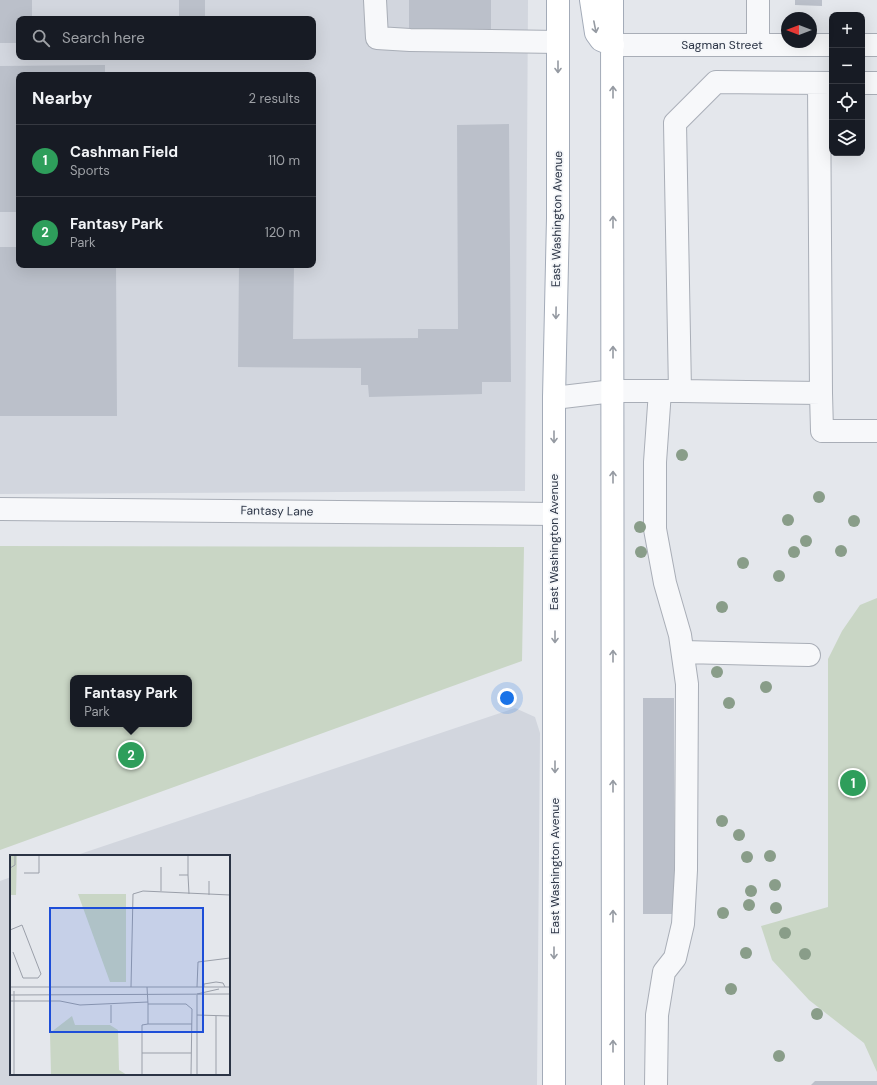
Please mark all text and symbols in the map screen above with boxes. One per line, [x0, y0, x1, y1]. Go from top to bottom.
north arrow [781, 12, 817, 48]
map controls [829, 12, 865, 156]
button: + [829, 12, 865, 48]
search box [16, 16, 316, 60]
one-way arrow [592, 20, 600, 33]
icon: search [30, 27, 52, 49]
text: Search here [62, 28, 145, 48]
street label: Sagman Street [681, 37, 763, 53]
button: − [829, 48, 865, 84]
one-way arrow [554, 60, 562, 73]
button: locate [829, 84, 865, 120]
one-way arrow [609, 86, 617, 99]
text: Nearby [32, 87, 92, 109]
text: 2 results [249, 90, 300, 107]
button: layers [829, 120, 865, 156]
text: Cashman Field [70, 142, 178, 162]
street label: East Washington Avenue [548, 150, 566, 287]
text: 1 [43, 152, 47, 169]
text: 110 m [268, 152, 300, 169]
text: Sports [70, 162, 110, 179]
text: Fantasy Park [70, 214, 164, 234]
one-way arrow [609, 216, 617, 229]
text: 2 [41, 224, 49, 241]
text: 120 m [265, 224, 300, 241]
text: Park [70, 234, 96, 251]
one-way arrow [552, 306, 560, 319]
one-way arrow [609, 346, 617, 359]
one-way arrow [550, 430, 558, 443]
one-way arrow [609, 471, 617, 484]
street label: East Washington Avenue [546, 474, 562, 610]
street label: Fantasy Lane [240, 502, 314, 520]
one-way arrow [551, 630, 559, 643]
one-way arrow [609, 650, 617, 663]
popup [70, 675, 192, 727]
text: Fantasy Park [84, 683, 178, 703]
your location [497, 688, 517, 708]
text: Park [84, 703, 110, 720]
pin: 2 [118, 740, 144, 770]
one-way arrow [551, 760, 559, 773]
pin: 1 [840, 768, 866, 798]
one-way arrow [609, 780, 617, 793]
street label: East Washington Avenue [547, 798, 563, 934]
inset map [10, 855, 230, 1075]
one-way arrow [609, 910, 617, 923]
one-way arrow [550, 946, 558, 959]
one-way arrow [609, 1040, 617, 1053]

